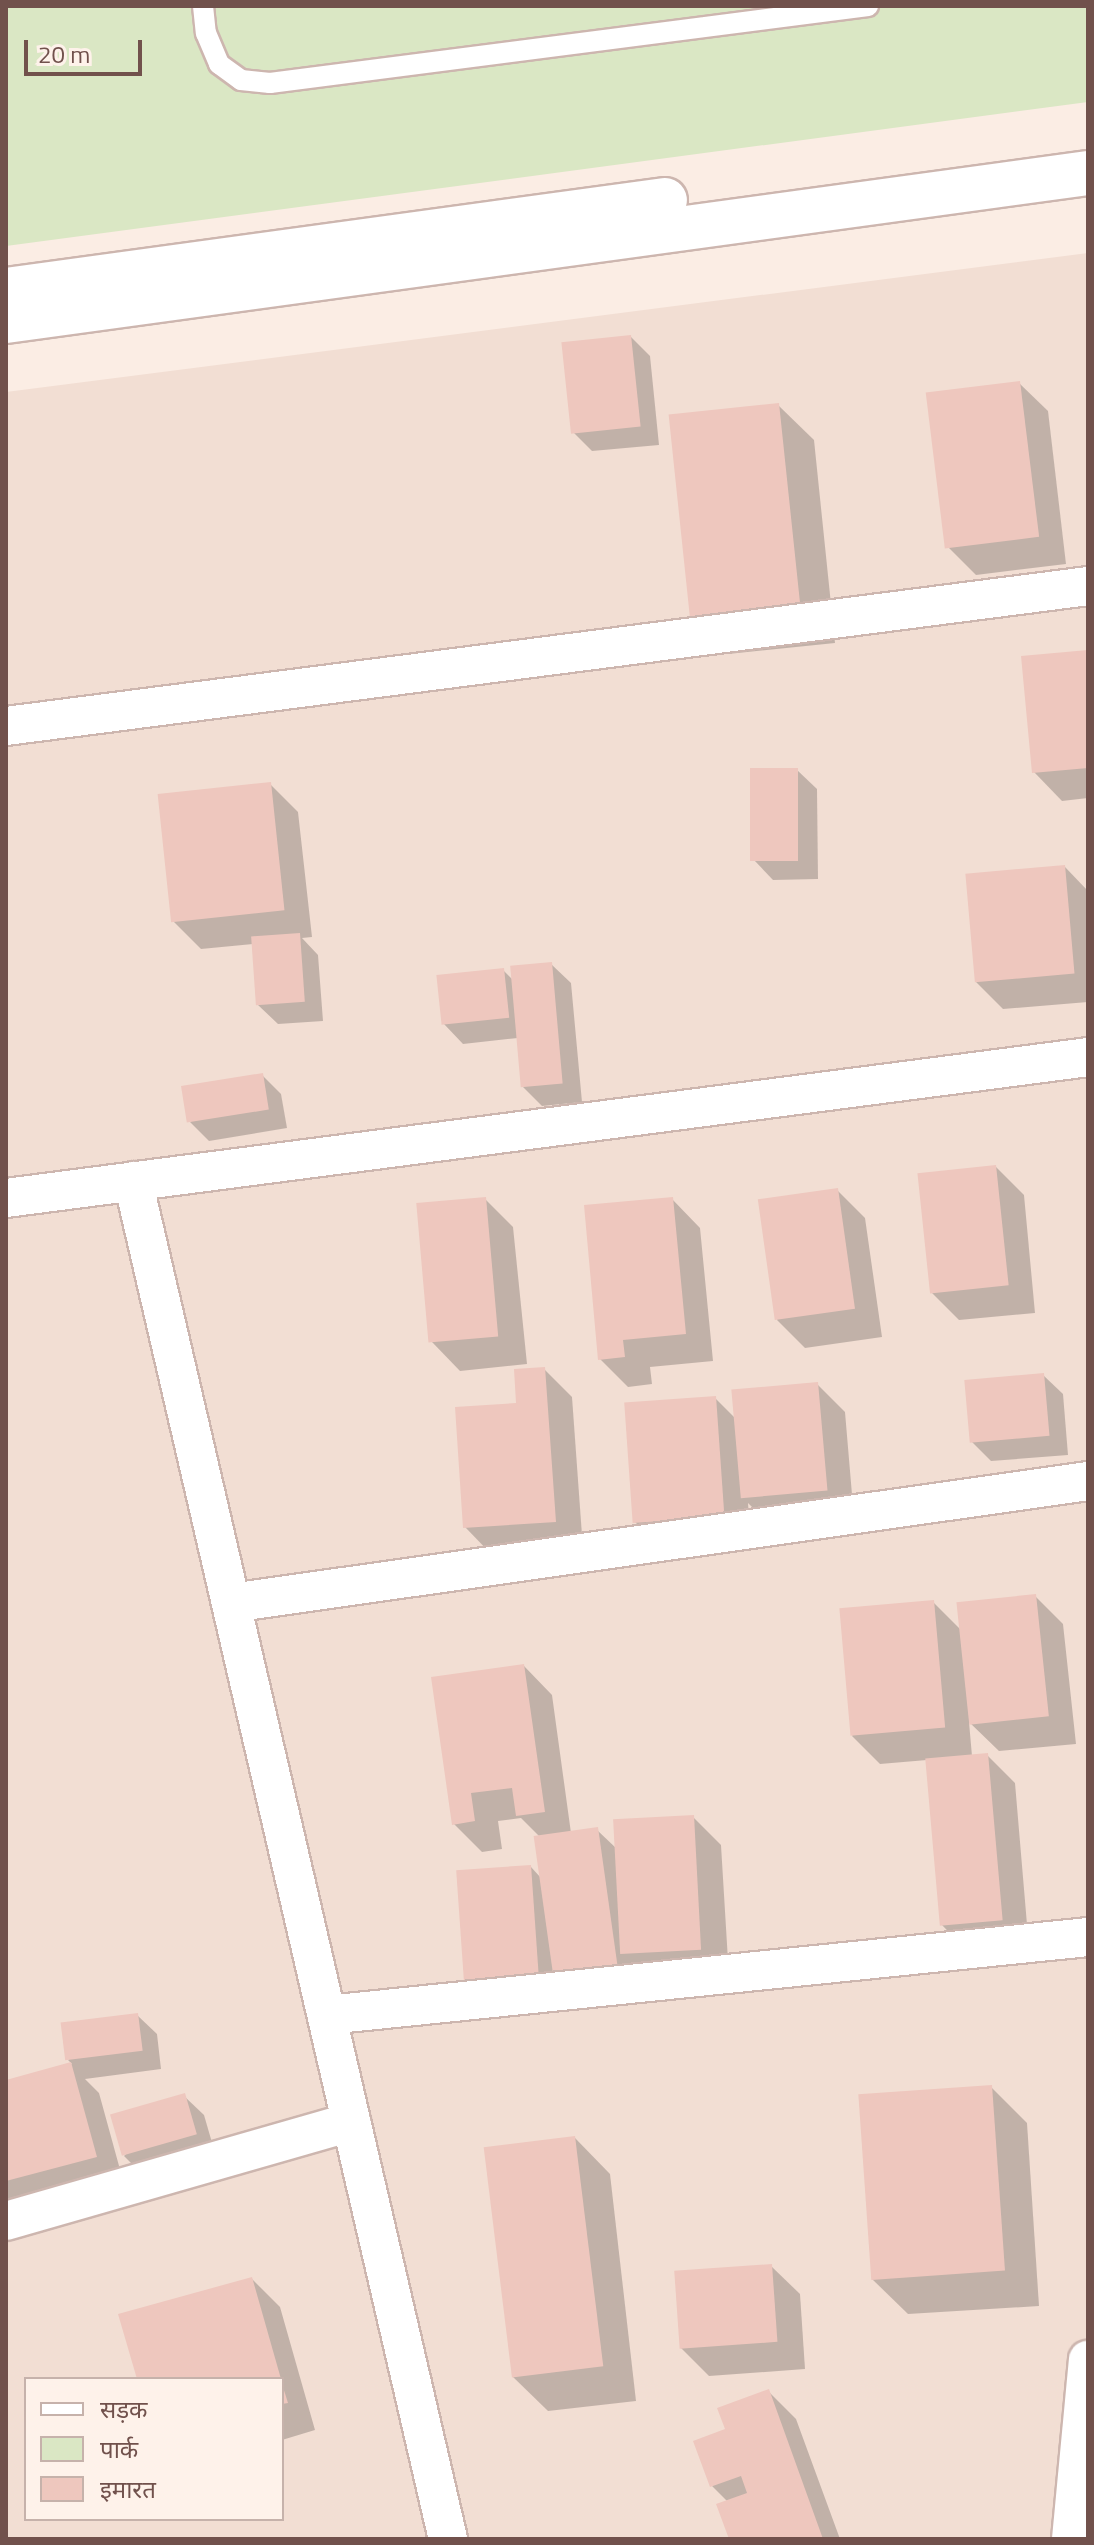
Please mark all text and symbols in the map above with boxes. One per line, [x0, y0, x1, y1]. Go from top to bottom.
scale bar [28, 24, 146, 74]
text: 20 m [38, 36, 90, 72]
legend [24, 2377, 284, 2521]
text: सड़क [100, 2391, 148, 2427]
text: पार्क [100, 2431, 138, 2467]
text: इमारत [100, 2471, 156, 2507]

